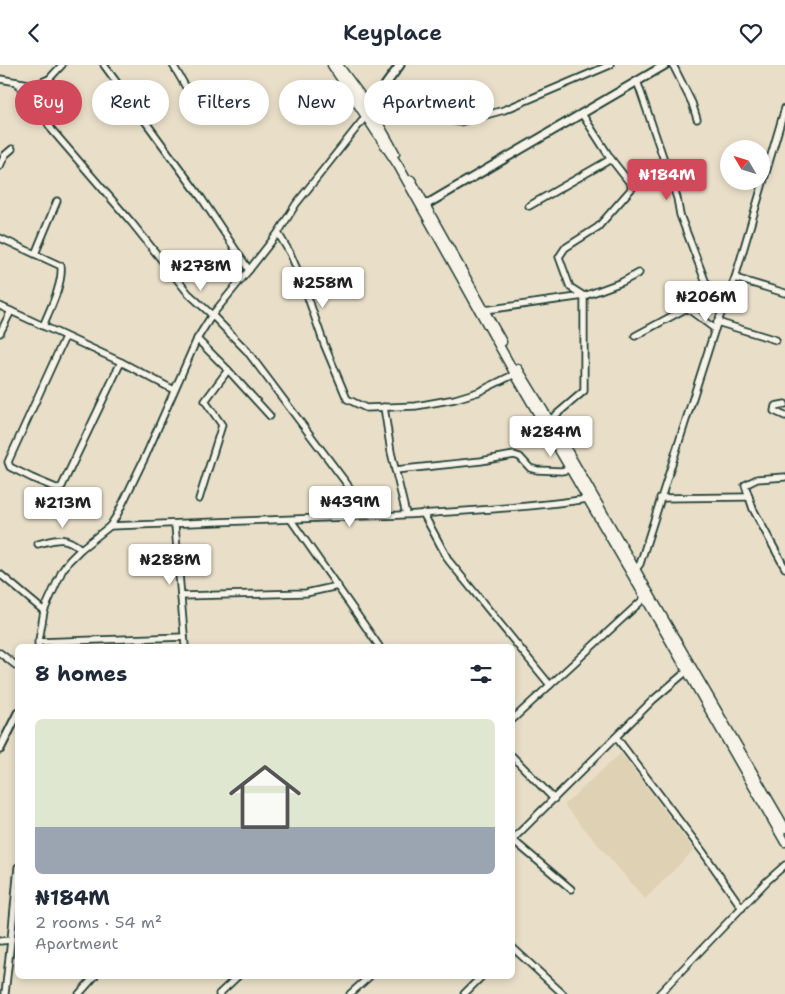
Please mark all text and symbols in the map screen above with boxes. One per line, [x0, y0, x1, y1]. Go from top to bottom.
text: Keyplace [343, 18, 442, 47]
icon: back [20, 19, 48, 47]
icon: heart [737, 19, 765, 47]
chip: Buy [15, 80, 82, 125]
chip: Rent [92, 80, 169, 125]
chip: Filters [179, 80, 269, 125]
chip: New [279, 80, 354, 125]
chip: Apartment [364, 80, 494, 125]
north arrow [720, 140, 770, 190]
map controls [720, 140, 770, 190]
pin: ₦184M [632, 159, 702, 201]
text: ₦184M [638, 164, 696, 185]
pin: ₦278M [166, 249, 236, 292]
text: ₦278M [171, 255, 231, 276]
pin: ₦258M [288, 267, 358, 309]
text: ₦258M [293, 272, 353, 293]
pin: ₦206M [671, 281, 741, 323]
text: ₦206M [676, 286, 736, 307]
pin: ₦284M [516, 415, 586, 458]
text: ₦284M [521, 421, 581, 442]
pin: ₦439M [315, 485, 385, 528]
pin: ₦213M [28, 487, 98, 529]
text: ₦439M [320, 491, 380, 512]
text: ₦213M [35, 492, 91, 513]
pin: ₦288M [135, 543, 205, 586]
text: ₦288M [139, 549, 201, 570]
text: 8 homes [35, 660, 127, 688]
icon: filters [467, 660, 495, 688]
icon: home [220, 752, 310, 842]
text: ₦184M [35, 884, 110, 912]
text: 2 rooms · 54 m² [35, 912, 162, 933]
text: Apartment [35, 933, 118, 954]

